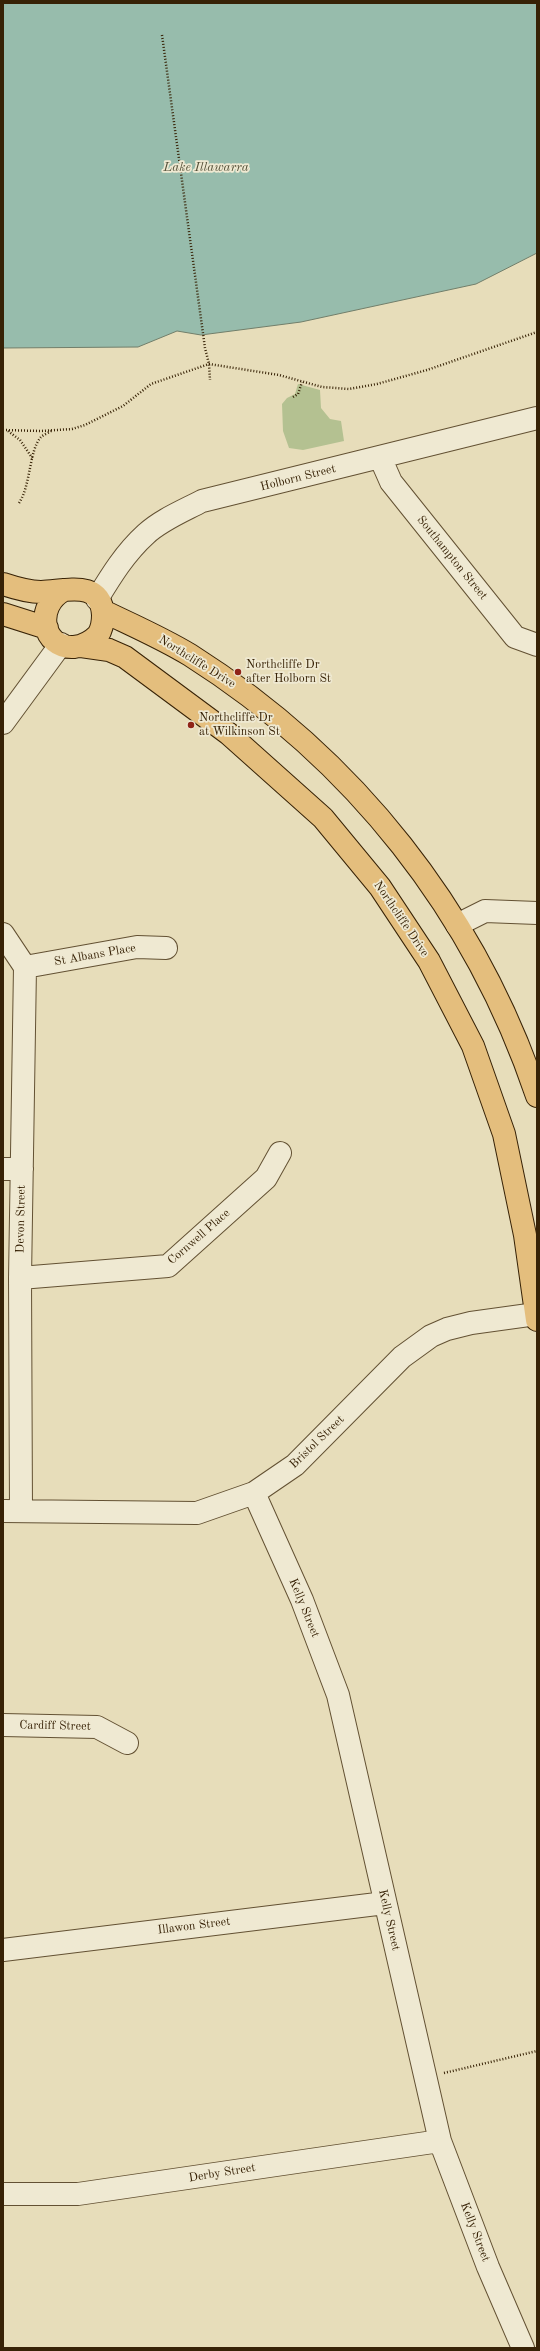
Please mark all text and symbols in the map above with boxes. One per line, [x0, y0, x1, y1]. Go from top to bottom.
water label: Lake Illawarra [163, 160, 249, 176]
street label: Holborn Street [259, 462, 337, 494]
street label: Southampton Street [414, 513, 490, 603]
street label: Northcliffe Drive [156, 633, 238, 691]
place label: Northcliffe Dr after Holborn St [246, 658, 331, 686]
marker: Northcliffe Dr after Holborn St [233, 667, 243, 677]
place label: Northcliffe Dr at Wilkinson St [199, 711, 280, 739]
marker: Northcliffe Dr at Wilkinson St [186, 720, 196, 730]
street label: Northcliffe Drive [370, 878, 432, 960]
street label: St Albans Place [53, 941, 137, 969]
street label: Devon Street [13, 1185, 29, 1253]
street label: Cornwell Place [165, 1206, 233, 1268]
street label: Bristol Street [287, 1412, 347, 1472]
street label: Kelly Street [286, 1576, 322, 1640]
street label: Cardiff Street [19, 1718, 91, 1734]
street label: Kelly Street [375, 1888, 403, 1952]
street label: Illawon Street [157, 1914, 231, 1938]
street label: Derby Street [188, 2161, 256, 2185]
street label: Kelly Street [457, 2200, 493, 2264]

